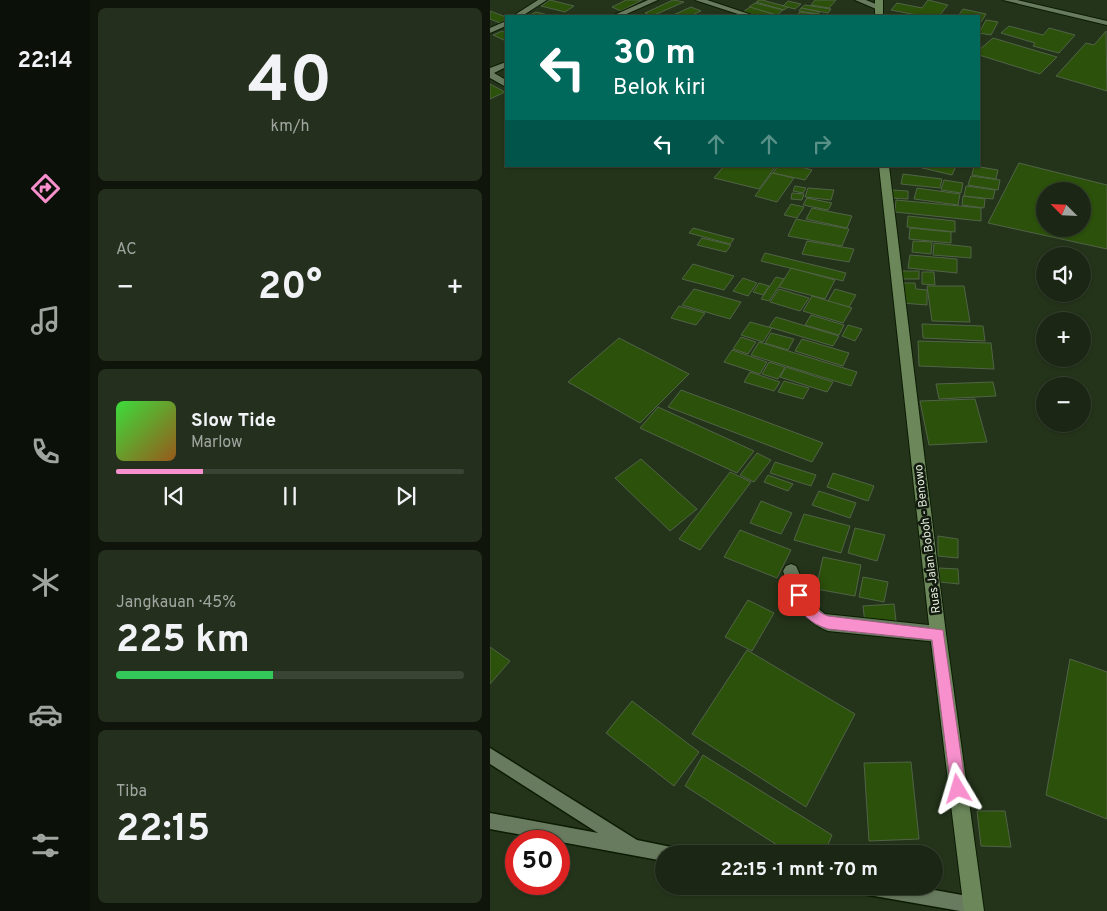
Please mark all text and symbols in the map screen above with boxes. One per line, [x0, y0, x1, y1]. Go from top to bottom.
text: 30 m [613, 32, 696, 76]
icon: left [530, 35, 595, 100]
text: 40 [248, 43, 332, 125]
text: 22:14 [17, 48, 73, 75]
text: Belok kiri [613, 75, 706, 102]
text: km/h [271, 117, 309, 137]
icon: left [649, 130, 677, 158]
icon: ahead [702, 130, 730, 158]
icon: ahead [755, 130, 783, 158]
icon: right [808, 130, 836, 158]
icon: directions [28, 171, 63, 206]
north arrow [1036, 182, 1091, 238]
map controls [1036, 182, 1091, 432]
text: AC [116, 240, 137, 260]
button: sound [1036, 247, 1091, 302]
text: 20° [258, 264, 322, 313]
text: − [116, 271, 134, 307]
text: + [446, 271, 464, 307]
icon: music [28, 303, 63, 338]
button: + [1036, 312, 1091, 367]
button: − [1036, 377, 1091, 432]
text: Slow Tide [191, 409, 276, 433]
text: Marlow [191, 433, 243, 453]
icon: phone [28, 434, 63, 469]
street label: Ruas Jalan Boboh - Benowo [911, 463, 945, 614]
icon: previous [160, 482, 188, 510]
icon: pause [276, 482, 304, 510]
icon: next [392, 482, 420, 510]
icon: climate [28, 565, 63, 600]
pin [778, 574, 820, 616]
icon: arrive [785, 581, 813, 609]
text: Jangkauan · 45% [116, 593, 236, 613]
text: 225 km [116, 617, 250, 666]
icon: car [28, 697, 63, 732]
position arrow [931, 762, 983, 814]
text: Tiba [116, 782, 147, 802]
text: 22:15 [116, 806, 210, 855]
icon: filters [28, 828, 63, 863]
speed limit sign: 50 [505, 830, 570, 895]
text: 22:15 · 1 mnt · 70 m [720, 858, 878, 882]

